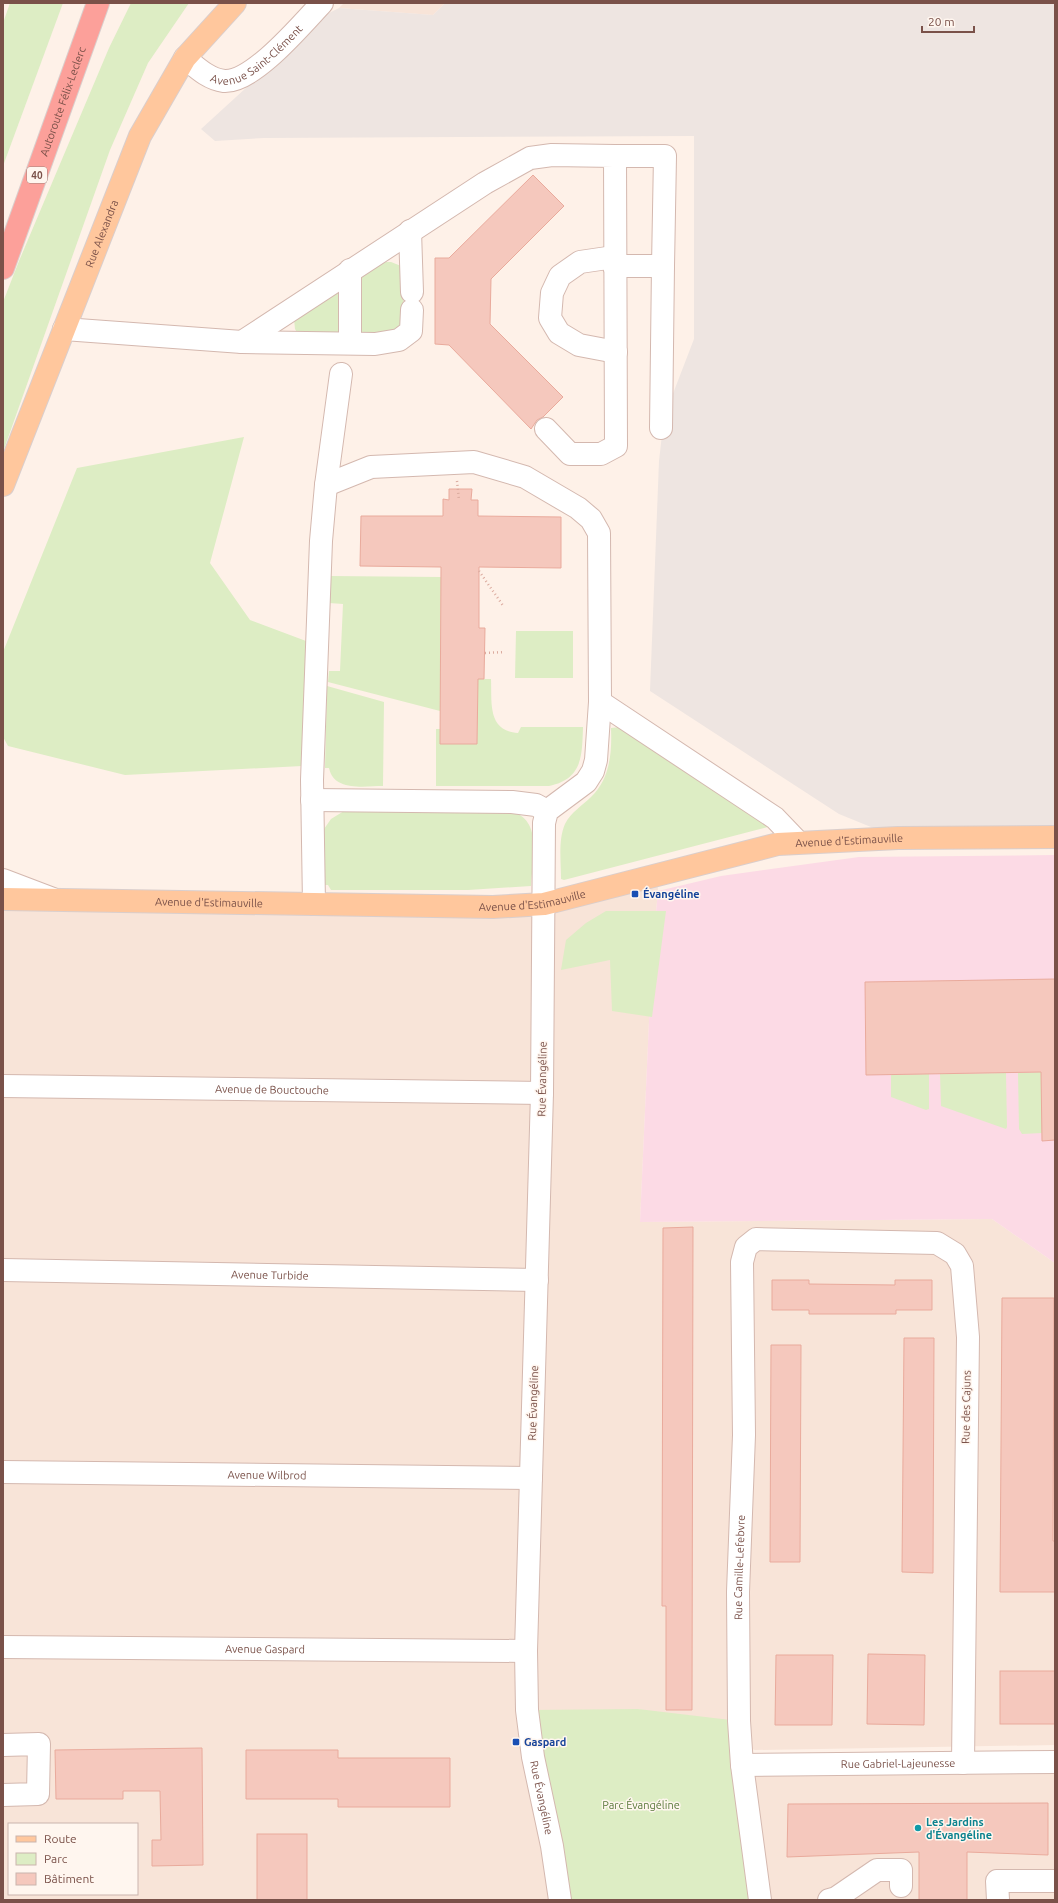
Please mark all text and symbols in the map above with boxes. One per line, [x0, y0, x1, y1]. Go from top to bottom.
scale bar [922, 8, 974, 34]
text: 20 m [928, 15, 955, 28]
street label: Avenue Saint-Clément [209, 22, 305, 87]
street label: Autoroute Félix-Leclerc [38, 45, 88, 158]
road number: 40 [27, 167, 47, 183]
street label: Rue Alexandra [83, 198, 120, 269]
street label: Avenue d'Estimauville [795, 832, 903, 849]
place label: Évangéline [643, 887, 700, 900]
street label: Avenue d'Estimauville [479, 888, 587, 913]
marker: Évangéline [630, 889, 640, 899]
street label: Avenue d'Estimauville [155, 895, 263, 909]
street label: Rue Évangéline [534, 1041, 549, 1117]
street label: Avenue de Bouctouche [215, 1083, 329, 1096]
street label: Avenue Turbide [231, 1268, 309, 1282]
street label: Rue Évangéline [525, 1365, 540, 1441]
street label: Rue des Cajuns [959, 1370, 973, 1444]
street label: Avenue Wilbrod [227, 1469, 307, 1481]
street label: Rue Camille-Lefebvre [732, 1514, 747, 1620]
street label: Avenue Gaspard [225, 1643, 305, 1655]
place label: Gaspard [524, 1736, 566, 1748]
marker: Gaspard [511, 1737, 521, 1747]
street label: Rue Gabriel-Lajeunesse [841, 1757, 955, 1770]
street label: Rue Évangéline [528, 1759, 555, 1836]
park label: Parc Évangéline [602, 1798, 680, 1811]
place label: Les Jardins d'Évangéline [926, 1816, 992, 1841]
legend [8, 1823, 138, 1895]
marker: Les Jardins d'Évangéline [913, 1823, 923, 1833]
text: Route [44, 1832, 77, 1845]
text: Parc [44, 1852, 68, 1865]
text: Bâtiment [44, 1872, 94, 1885]

